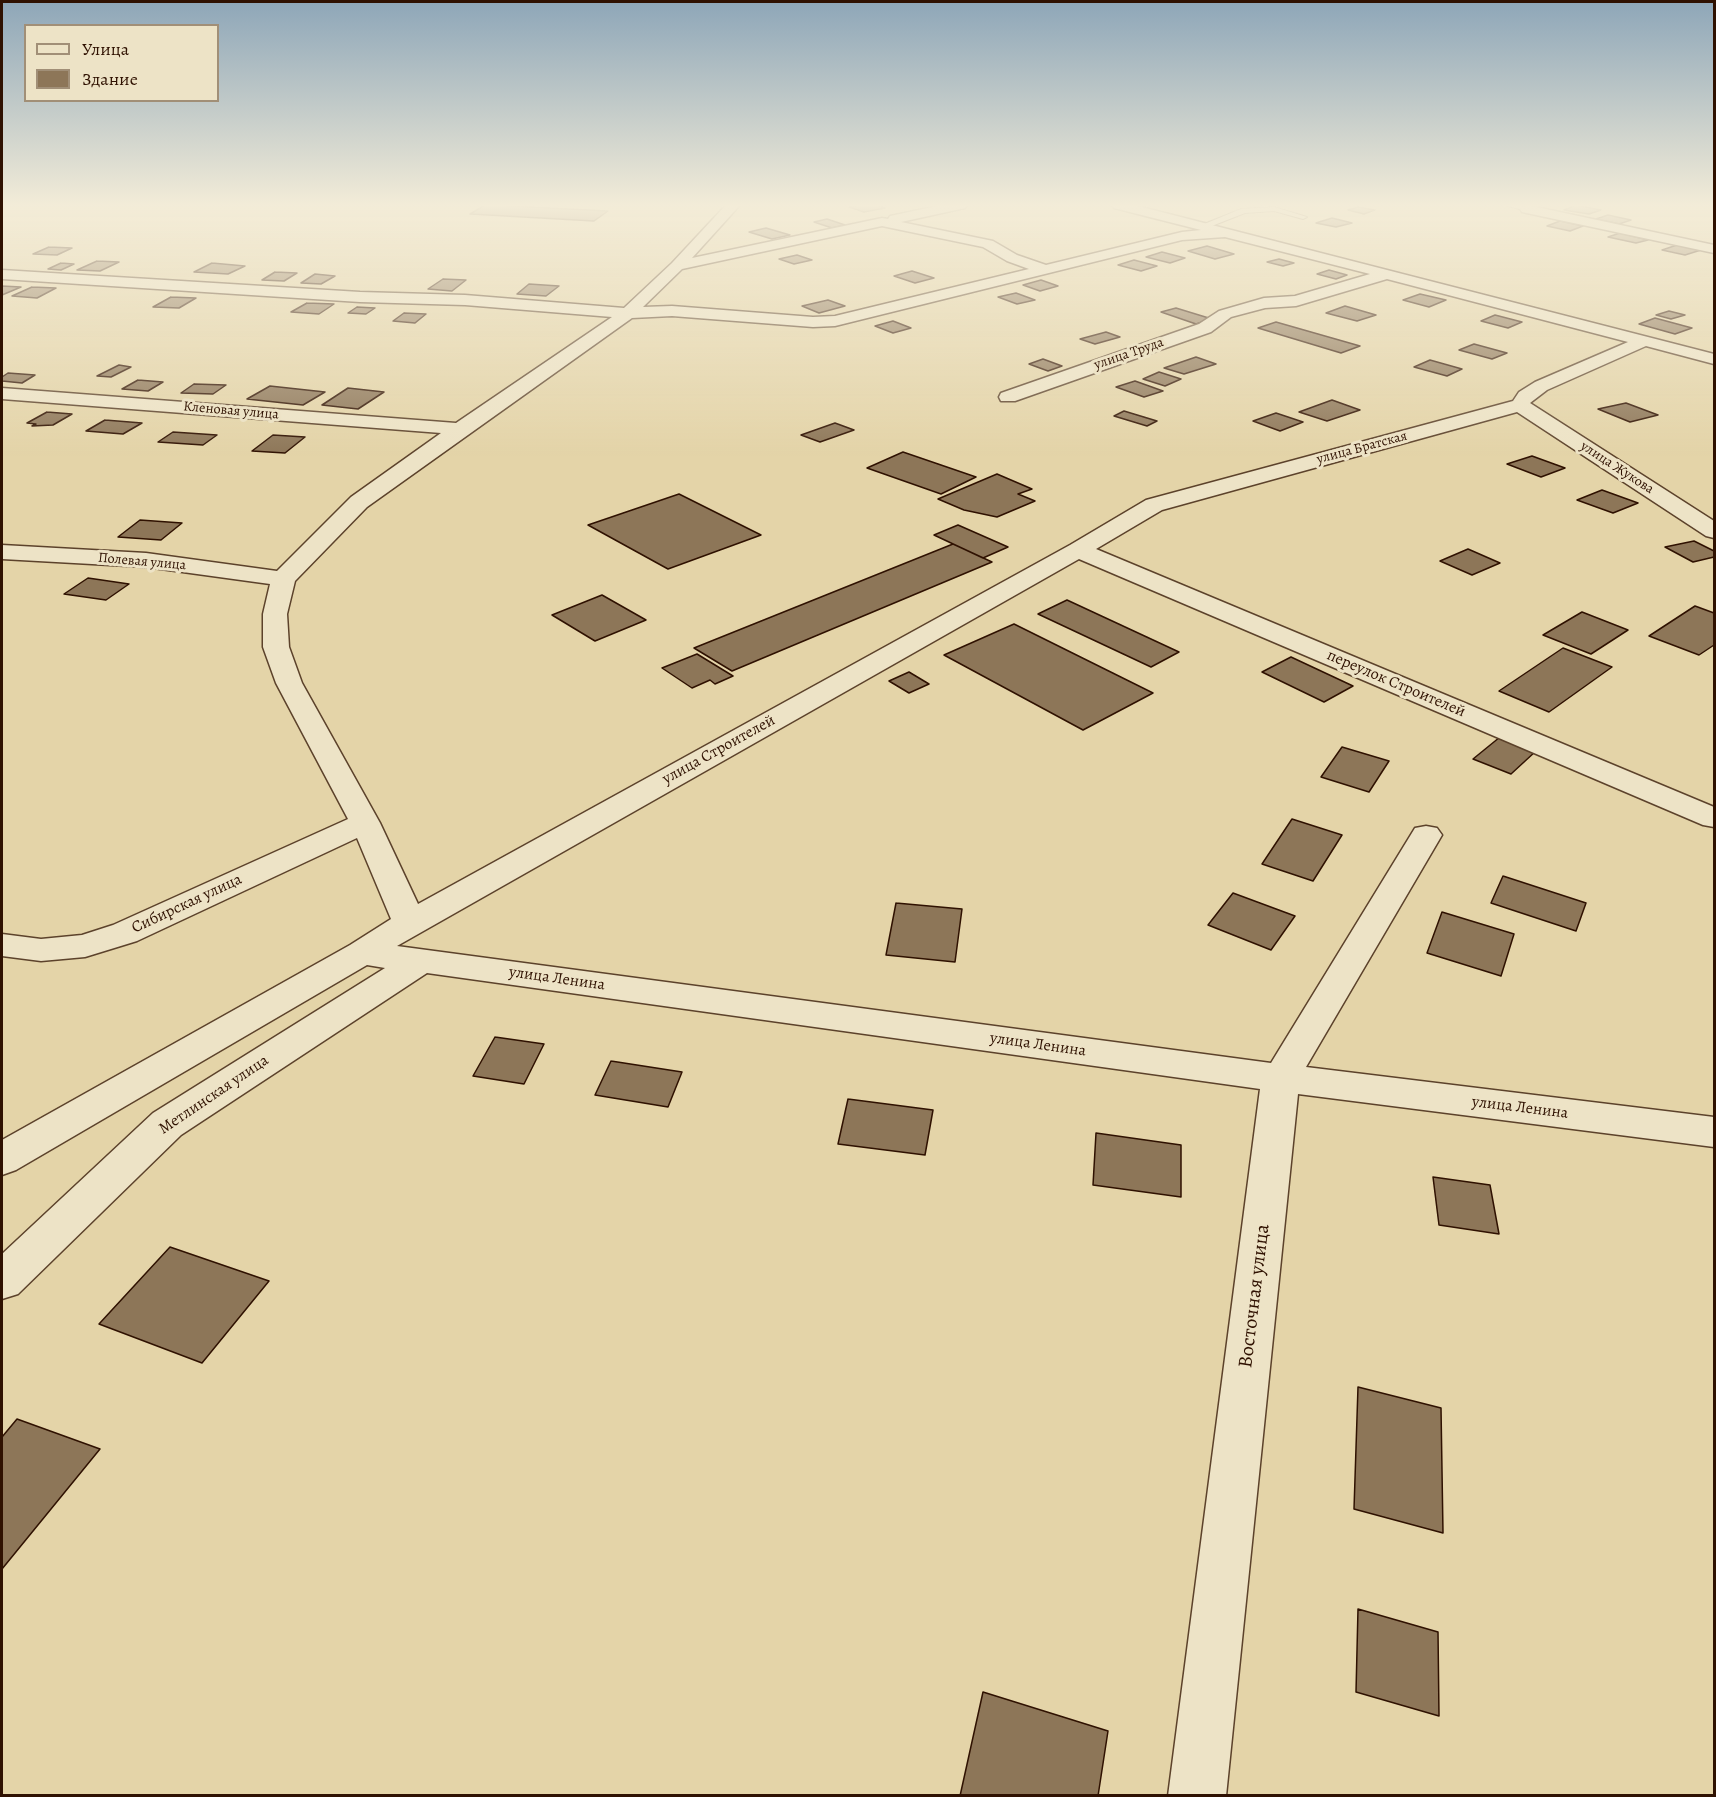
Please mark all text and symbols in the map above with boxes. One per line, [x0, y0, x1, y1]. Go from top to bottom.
legend [24, 24, 219, 102]
text: Улица [82, 37, 129, 61]
text: Здание [82, 67, 138, 91]
street label: улица Труда [1092, 334, 1166, 374]
street label: Кленовая улица [183, 398, 279, 424]
street label: улица Братская [1315, 428, 1409, 468]
street label: улица Жукова [1577, 438, 1657, 498]
street label: Полевая улица [97, 550, 187, 574]
street label: переулок Строителей [1324, 646, 1468, 722]
street label: улица Строителей [659, 711, 779, 789]
street label: Сибирская улица [129, 870, 245, 938]
street label: улица Ленина [508, 963, 606, 995]
street label: улица Ленина [989, 1029, 1087, 1061]
street label: Метлинская улица [155, 1051, 273, 1139]
street label: улица Ленина [1471, 1093, 1569, 1123]
street label: Восточная улица [1234, 1223, 1276, 1369]

